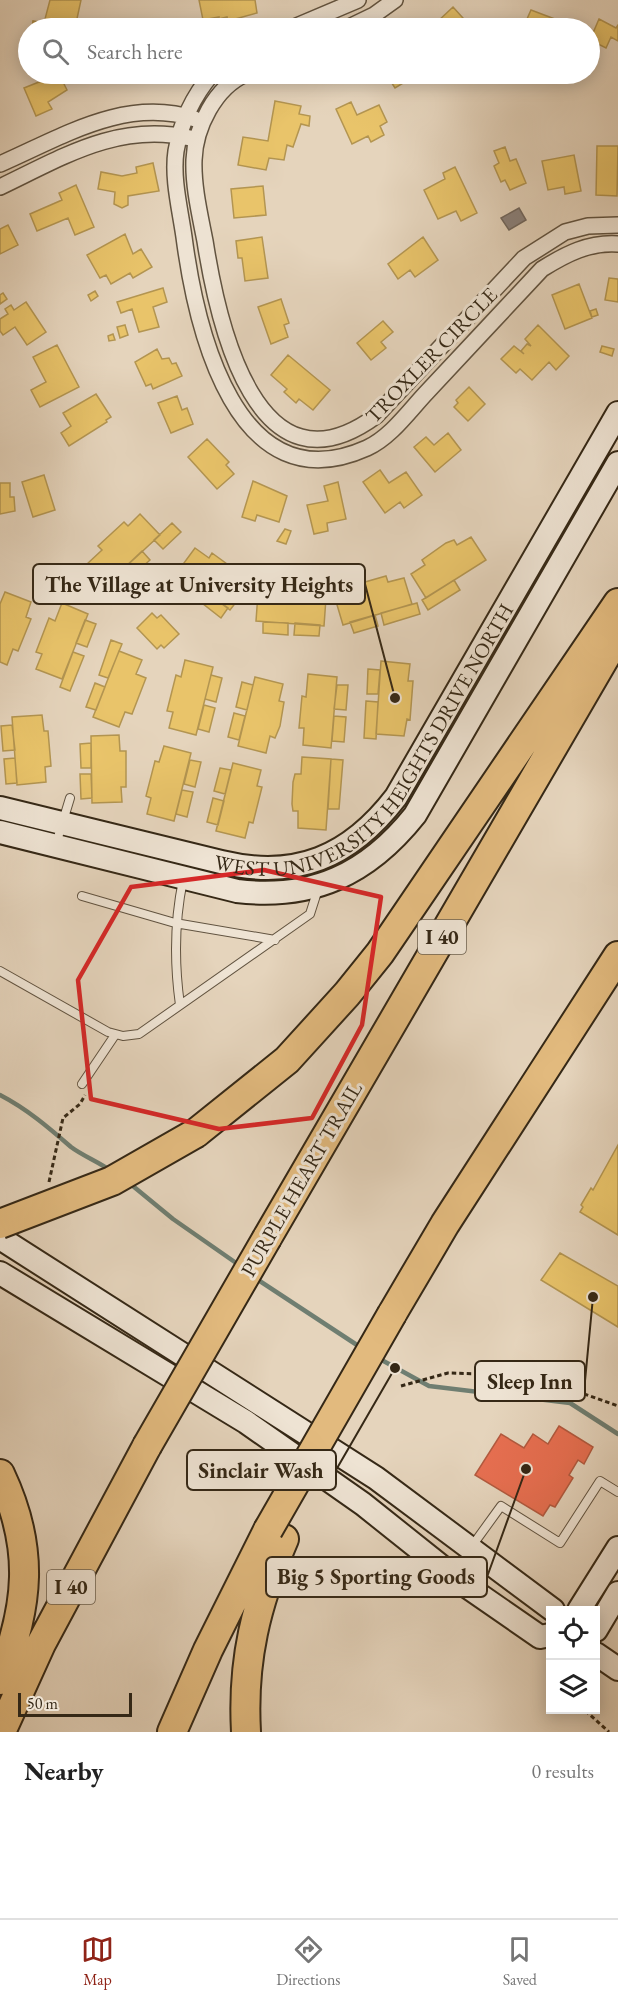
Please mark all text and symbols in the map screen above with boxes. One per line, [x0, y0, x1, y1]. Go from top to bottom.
search box [18, 18, 600, 84]
icon: search [39, 35, 72, 68]
text: Search here [87, 37, 182, 66]
street label: TROXLER CIRCLE [359, 281, 503, 429]
callout: The Village at University Heights [33, 564, 365, 604]
text: The Village at University Heights [45, 570, 353, 599]
street label: WEST UNIVERSITY HEIGHTS DRIVE NORTH [212, 598, 519, 882]
road number: I 40 [418, 920, 466, 954]
street label: PURPLE HEART TRAIL [234, 1076, 368, 1281]
callout: Sleep Inn [475, 1361, 585, 1401]
text: Sleep Inn [487, 1367, 573, 1396]
callout: Sinclair Wash [187, 1450, 336, 1490]
text: Sinclair Wash [198, 1456, 324, 1485]
callout: Big 5 Sporting Goods [266, 1557, 487, 1597]
text: Big 5 Sporting Goods [277, 1562, 475, 1591]
road number: I 40 [47, 1570, 95, 1604]
map controls [546, 1606, 600, 1714]
button: locate [546, 1606, 600, 1660]
button: layers [546, 1660, 600, 1714]
scale bar [18, 1690, 132, 1718]
text: 50 m [27, 1693, 58, 1714]
text: Nearby [24, 1754, 104, 1788]
text: 0 results [531, 1758, 594, 1784]
tab: Map [81, 1933, 114, 1990]
tab: Directions [276, 1933, 341, 1990]
tab: Saved [503, 1933, 537, 1990]

